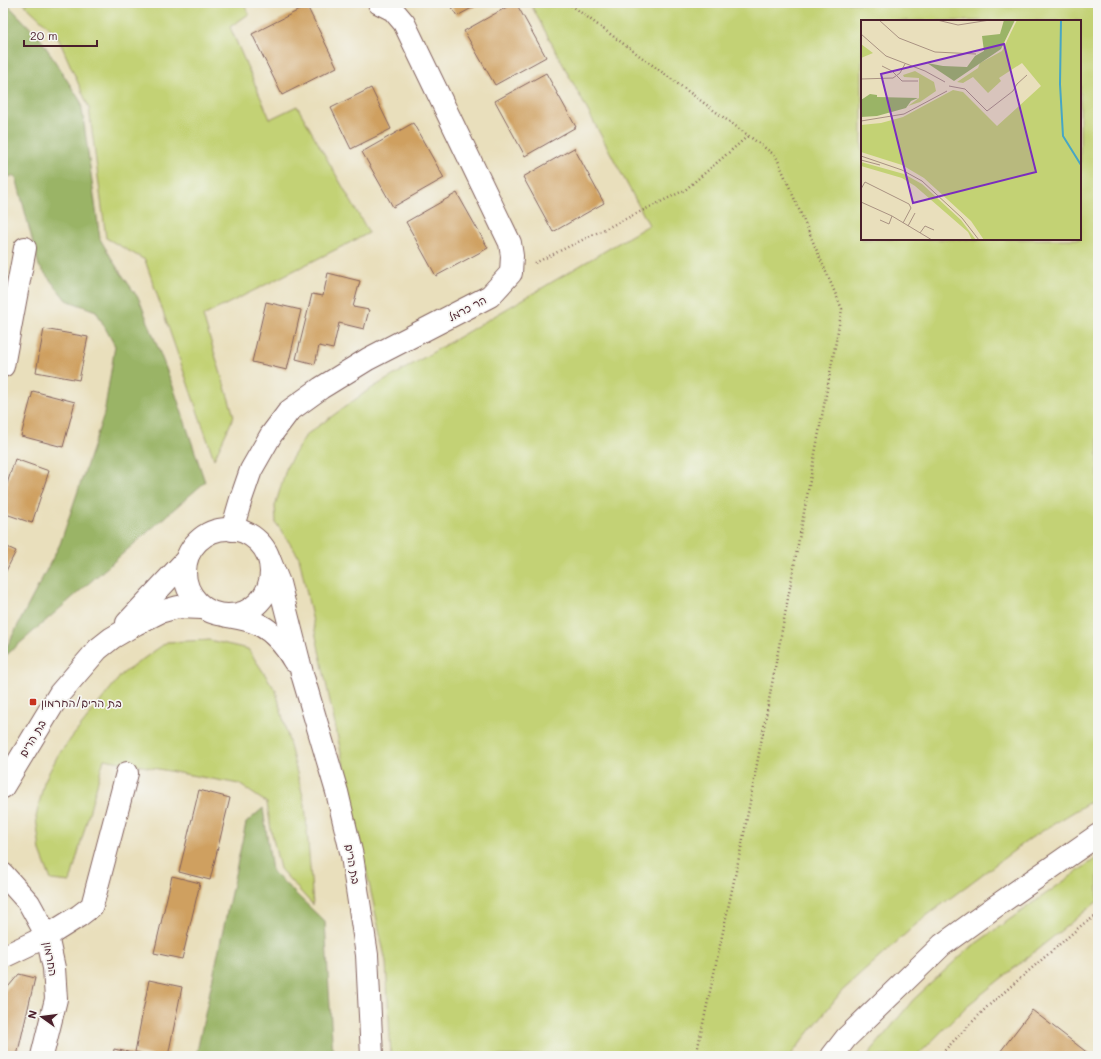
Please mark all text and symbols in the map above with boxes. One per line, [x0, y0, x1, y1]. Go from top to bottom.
inset map [861, 20, 1081, 240]
scale bar [24, 22, 97, 48]
text: 20 m [30, 27, 58, 43]
street label: הר כרמל [445, 292, 489, 324]
place label: בת הרים/החרמון [41, 695, 122, 710]
marker: בת הרים/החרמון [28, 697, 38, 707]
street label: בת הרים [15, 717, 49, 759]
street label: בת הרים [342, 843, 364, 885]
street label: החרמון [41, 941, 61, 977]
north arrow [22, 997, 62, 1037]
text: N [24, 1009, 40, 1020]

